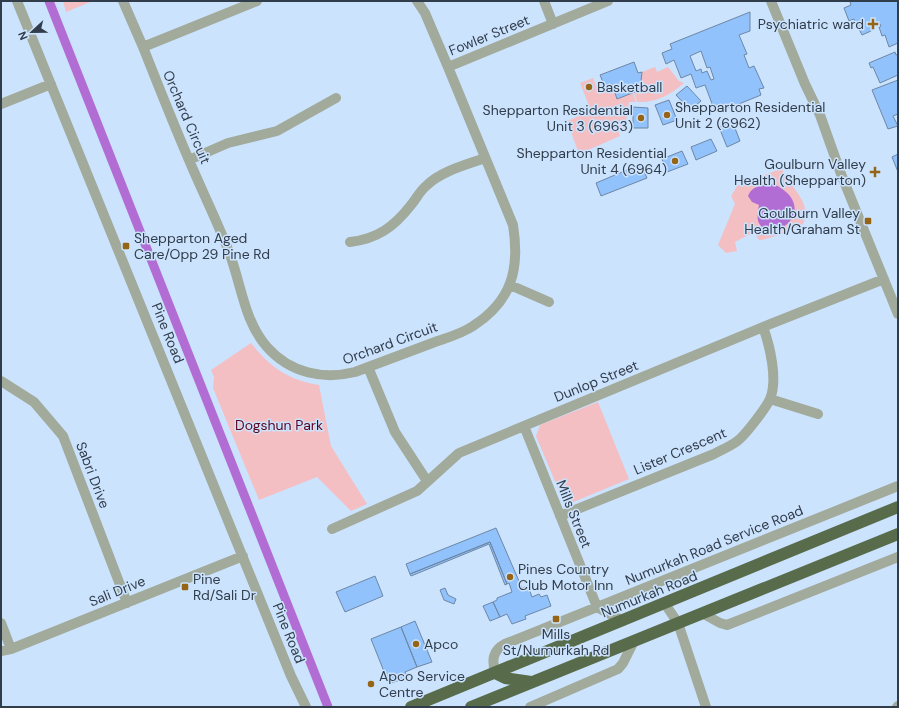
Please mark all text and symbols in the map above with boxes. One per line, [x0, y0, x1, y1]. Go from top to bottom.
street label: Fowler Street [446, 11, 532, 59]
north arrow [12, 12, 52, 52]
place label: Psychiatric ward [758, 15, 864, 33]
marker: Psychiatric ward [867, 18, 879, 30]
text: N [15, 29, 31, 42]
street label: Orchard Circuit [159, 67, 215, 167]
place label: Basketball [597, 78, 662, 96]
marker: Basketball [584, 82, 594, 92]
place label: Shepparton Residential Unit 2 (6962) [675, 98, 825, 132]
place label: Shepparton Residential Unit 3 (6963) [483, 101, 633, 135]
marker: Shepparton Residential Unit 2 (6962) [662, 110, 672, 120]
marker: Shepparton Residential Unit 3 (6963) [636, 113, 646, 123]
place label: Shepparton Residential Unit 4 (6964) [517, 144, 667, 178]
place label: Goulburn Valley Health (Shepparton) [734, 155, 866, 189]
marker: Shepparton Residential Unit 4 (6964) [670, 156, 680, 166]
marker: Goulburn Valley Health (Shepparton) [869, 166, 881, 178]
place label: Goulburn Valley Health/Graham St [744, 204, 860, 238]
marker: Goulburn Valley Health/Graham St [863, 216, 873, 226]
place label: Shepparton Aged Care/Opp 29 Pine Rd [134, 229, 270, 263]
marker: Shepparton Aged Care/Opp 29 Pine Rd [121, 241, 131, 251]
street label: Pine Road [148, 300, 188, 366]
street label: Orchard Circuit [340, 317, 440, 369]
street label: Dunlop Street [551, 356, 641, 406]
park label: Dogshun Park [235, 416, 323, 434]
street label: Lister Crescent [631, 423, 729, 479]
street label: Sabri Drive [72, 439, 114, 511]
street label: Mills Street [552, 477, 596, 551]
street label: Numurkah Road Service Road [622, 501, 806, 589]
place label: Pines Country Club Motor Inn [518, 560, 613, 594]
street label: Numurkah Road [598, 566, 700, 622]
place label: Pine Rd/Sali Dr [193, 570, 256, 604]
street label: Sali Drive [86, 572, 148, 610]
marker: Pines Country Club Motor Inn [505, 572, 515, 582]
marker: Pine Rd/Sali Dr [180, 582, 190, 592]
street label: Pine Road [269, 600, 309, 666]
marker: Mills St/Numurkah Rd [551, 614, 561, 624]
place label: Mills St/Numurkah Rd [503, 625, 609, 659]
place label: Apco [424, 635, 458, 653]
marker: Apco [411, 639, 421, 649]
place label: Apco Service Centre [379, 667, 465, 701]
marker: Apco Service Centre [366, 679, 376, 689]

